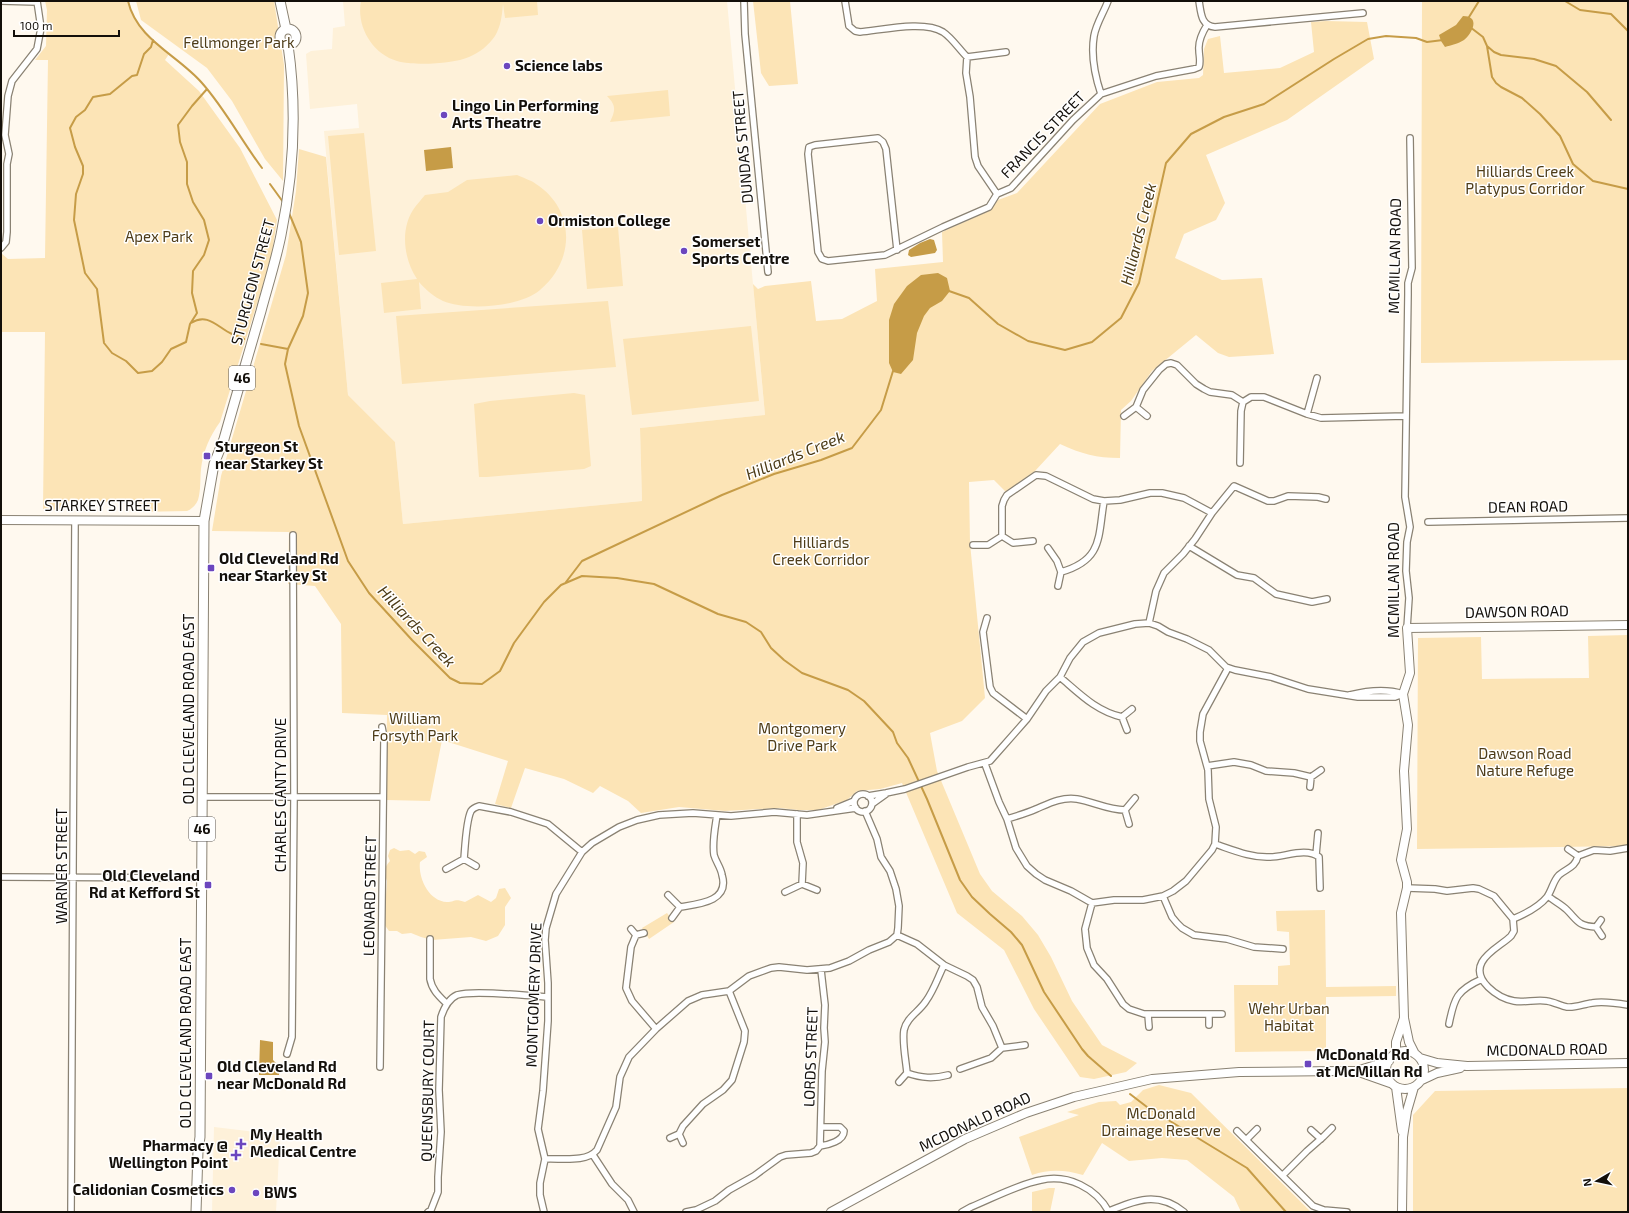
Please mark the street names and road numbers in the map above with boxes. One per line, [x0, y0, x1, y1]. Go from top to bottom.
street label: FRANCIS STREET [996, 87, 1088, 181]
street label: DUNDAS STREET [728, 90, 756, 204]
street label: MCMILLAN ROAD [1384, 198, 1404, 314]
street label: STURGEON STREET [227, 216, 278, 347]
road number: 46 [229, 366, 255, 390]
street label: STARKEY STREET [44, 496, 160, 514]
street label: DEAN ROAD [1488, 496, 1568, 516]
street label: MCMILLAN ROAD [1384, 522, 1402, 638]
street label: DAWSON ROAD [1465, 601, 1569, 621]
street label: OLD CLEVELAND ROAD EAST [179, 613, 197, 804]
street label: CHARLES CANTY DRIVE [271, 718, 289, 872]
street label: WARNER STREET [52, 808, 70, 924]
road number: 46 [189, 817, 215, 841]
street label: LEONARD STREET [359, 835, 379, 956]
street label: MONTGOMERY DRIVE [521, 922, 545, 1068]
street label: OLD CLEVELAND ROAD EAST [176, 937, 194, 1128]
street label: LORDS STREET [799, 1006, 821, 1107]
street label: QUEENSBURY COURT [417, 1020, 438, 1162]
street label: MCDONALD ROAD [1486, 1039, 1608, 1059]
street label: MCDONALD ROAD [916, 1087, 1033, 1155]

